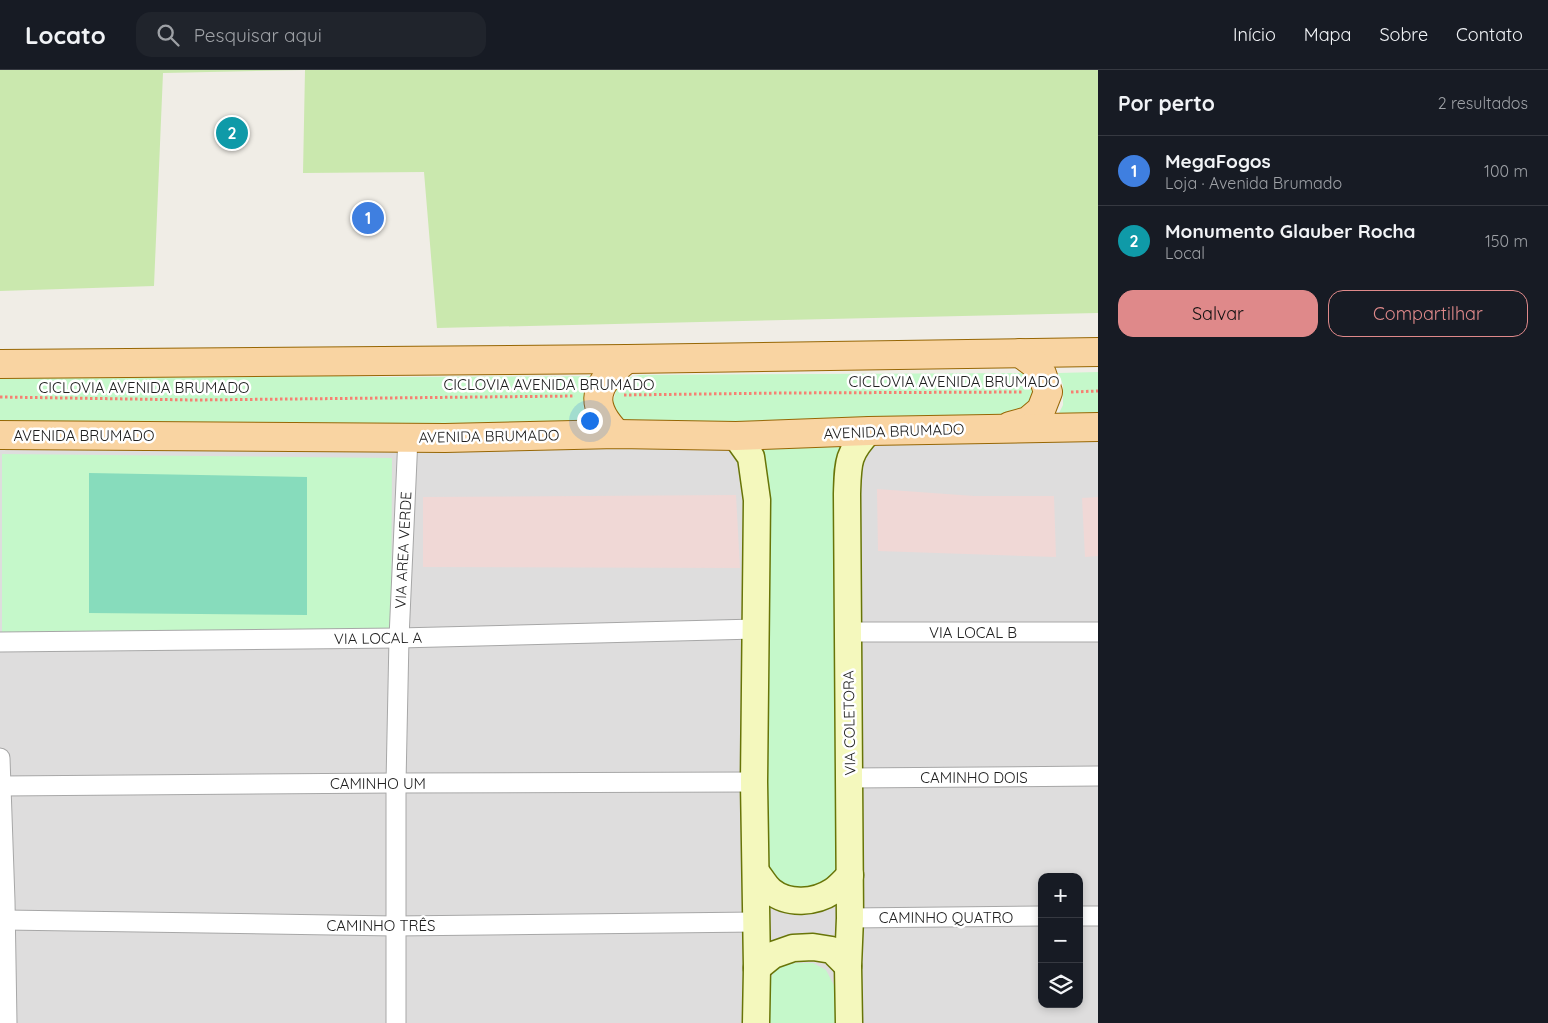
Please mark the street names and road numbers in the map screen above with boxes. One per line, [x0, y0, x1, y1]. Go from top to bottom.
street label: CICLOVIA AVENIDA BRUMADO [849, 372, 1059, 391]
street label: CICLOVIA AVENIDA BRUMADO [444, 375, 654, 394]
street label: CICLOVIA AVENIDA BRUMADO [39, 378, 249, 397]
street label: AVENIDA BRUMADO [823, 419, 965, 443]
street label: AVENIDA BRUMADO [418, 425, 560, 447]
street label: AVENIDA BRUMADO [14, 426, 154, 445]
street label: VIA AREA VERDE [390, 491, 416, 609]
street label: VIA LOCAL B [929, 623, 1017, 642]
street label: VIA LOCAL A [334, 628, 423, 648]
street label: VIA COLETORA [839, 670, 859, 776]
street label: CAMINHO DOIS [920, 768, 1028, 787]
street label: CAMINHO UM [330, 774, 426, 793]
street label: CAMINHO QUATRO [879, 908, 1013, 927]
street label: CAMINHO TRÊS [326, 916, 436, 935]

